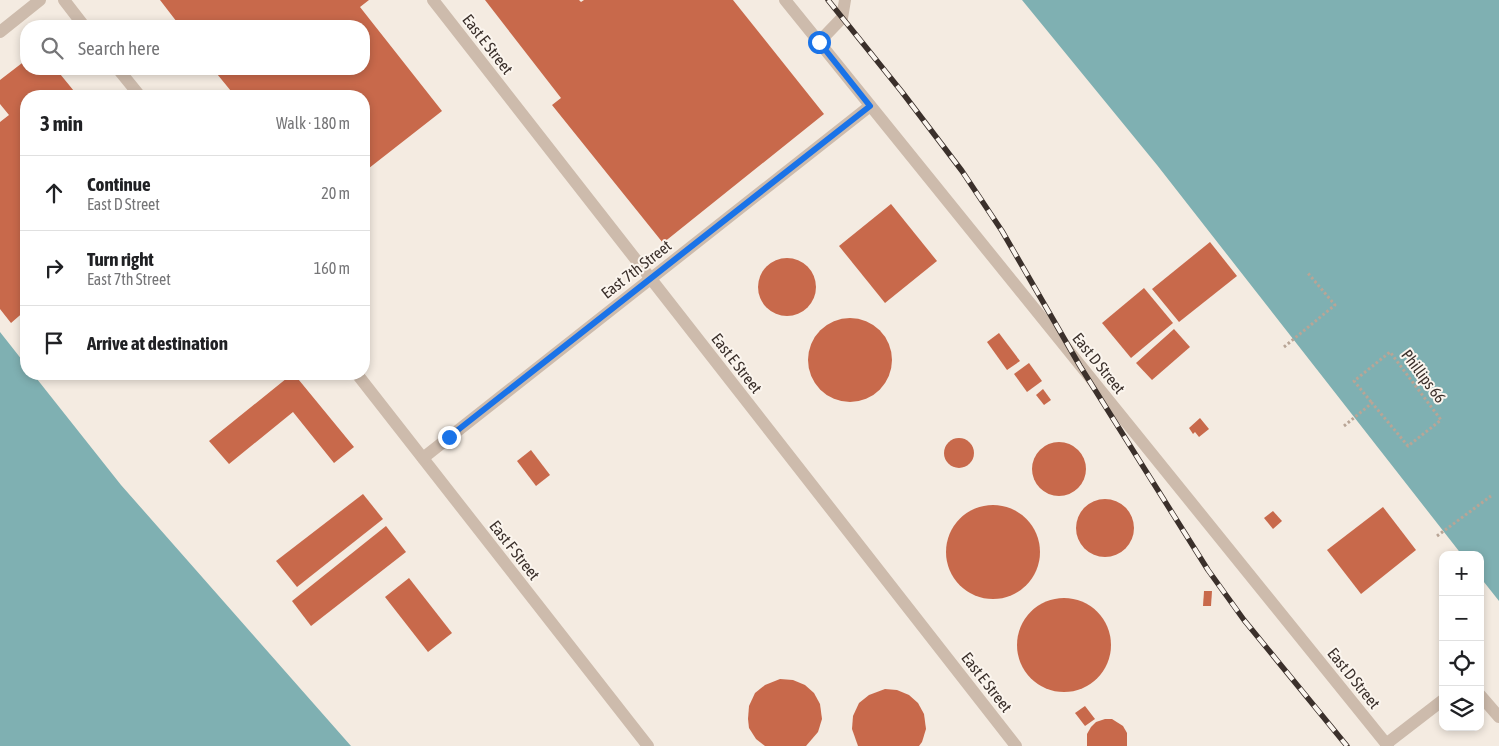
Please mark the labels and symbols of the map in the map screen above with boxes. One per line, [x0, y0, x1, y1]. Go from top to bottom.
street label: East E Street [459, 11, 517, 78]
route start [808, 31, 831, 54]
street label: East 7th Street [597, 236, 675, 302]
street label: East D Street [1069, 329, 1129, 397]
street label: East E Street [708, 330, 766, 397]
street label: Phillips 66 [1397, 346, 1450, 407]
route end [438, 426, 461, 449]
street label: East F Street [486, 517, 544, 584]
street label: East D Street [1324, 644, 1384, 712]
street label: East E Street [958, 649, 1016, 716]

